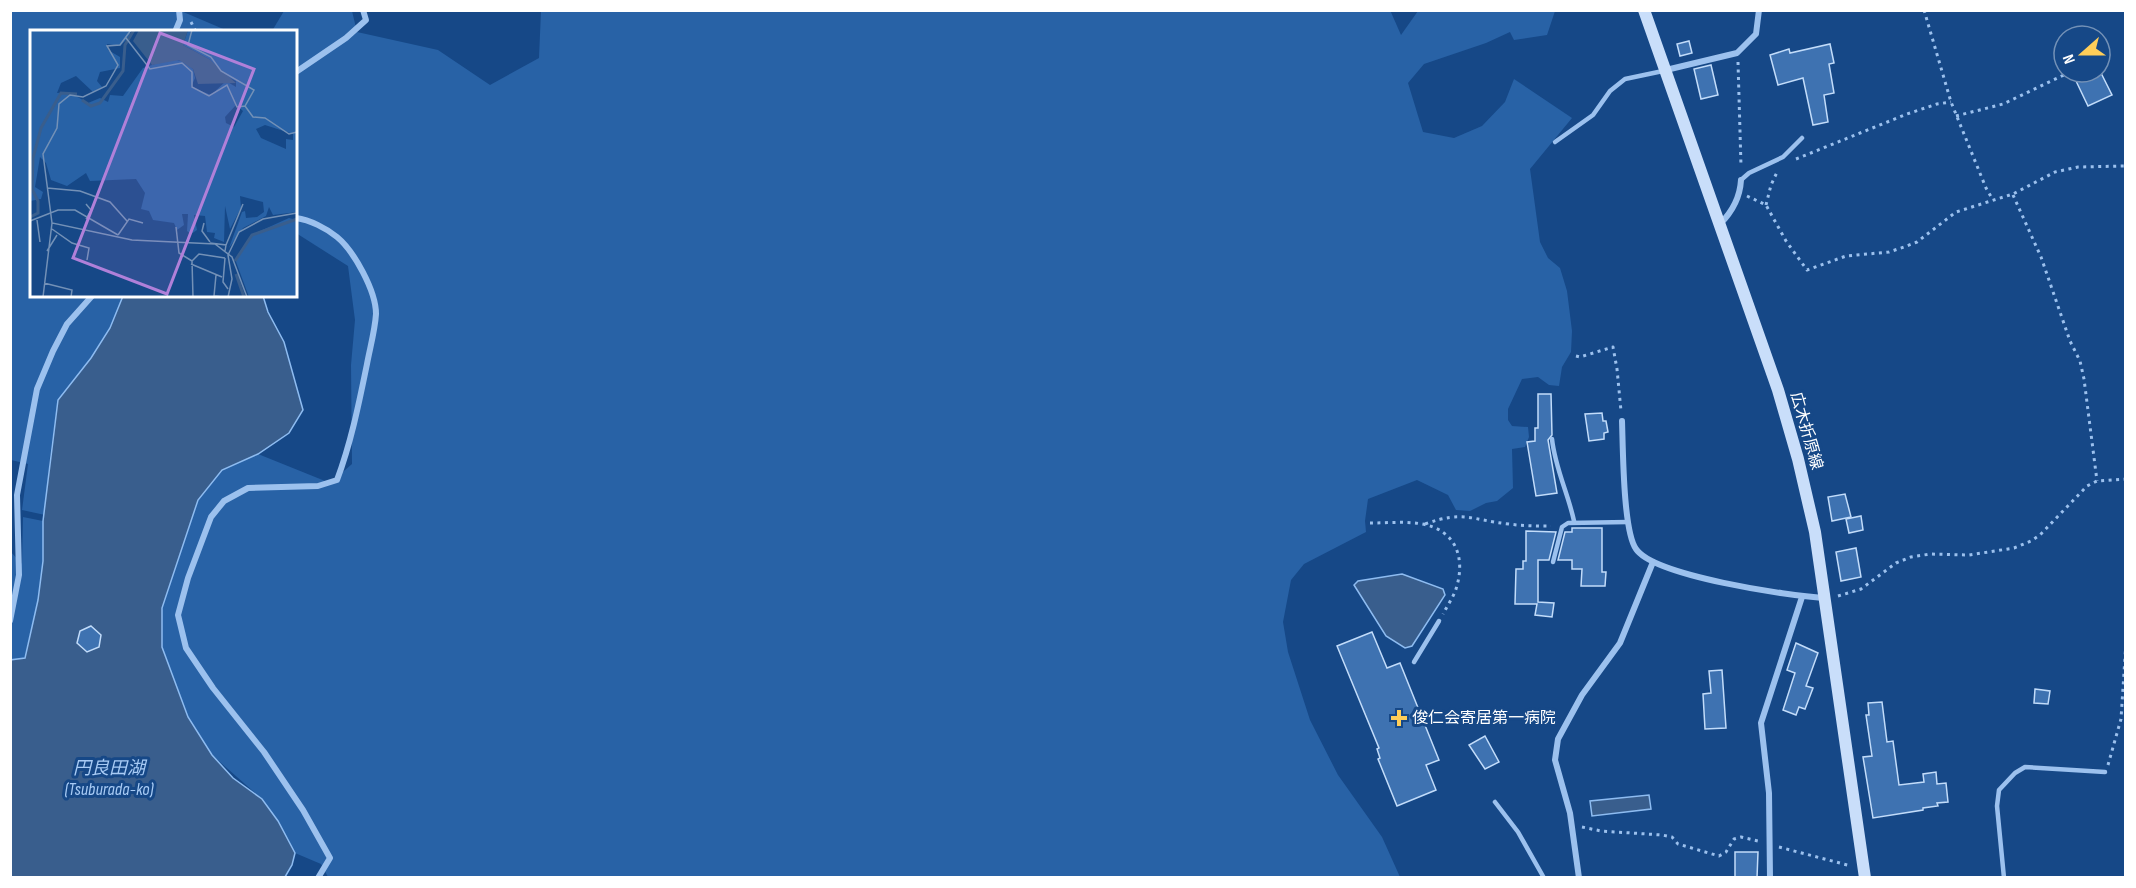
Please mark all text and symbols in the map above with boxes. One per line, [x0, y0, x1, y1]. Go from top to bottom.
north arrow [2052, 24, 2112, 84]
inset map [30, 30, 297, 297]
text: N [2059, 51, 2080, 66]
street label: 広木折原線 [1786, 390, 1826, 472]
marker: 俊仁会寄居第一病院 [1390, 709, 1408, 727]
place label: 俊仁会寄居第一病院 [1412, 709, 1556, 728]
water label: 円良田湖 (Tsuburada-ko) [64, 758, 154, 800]

